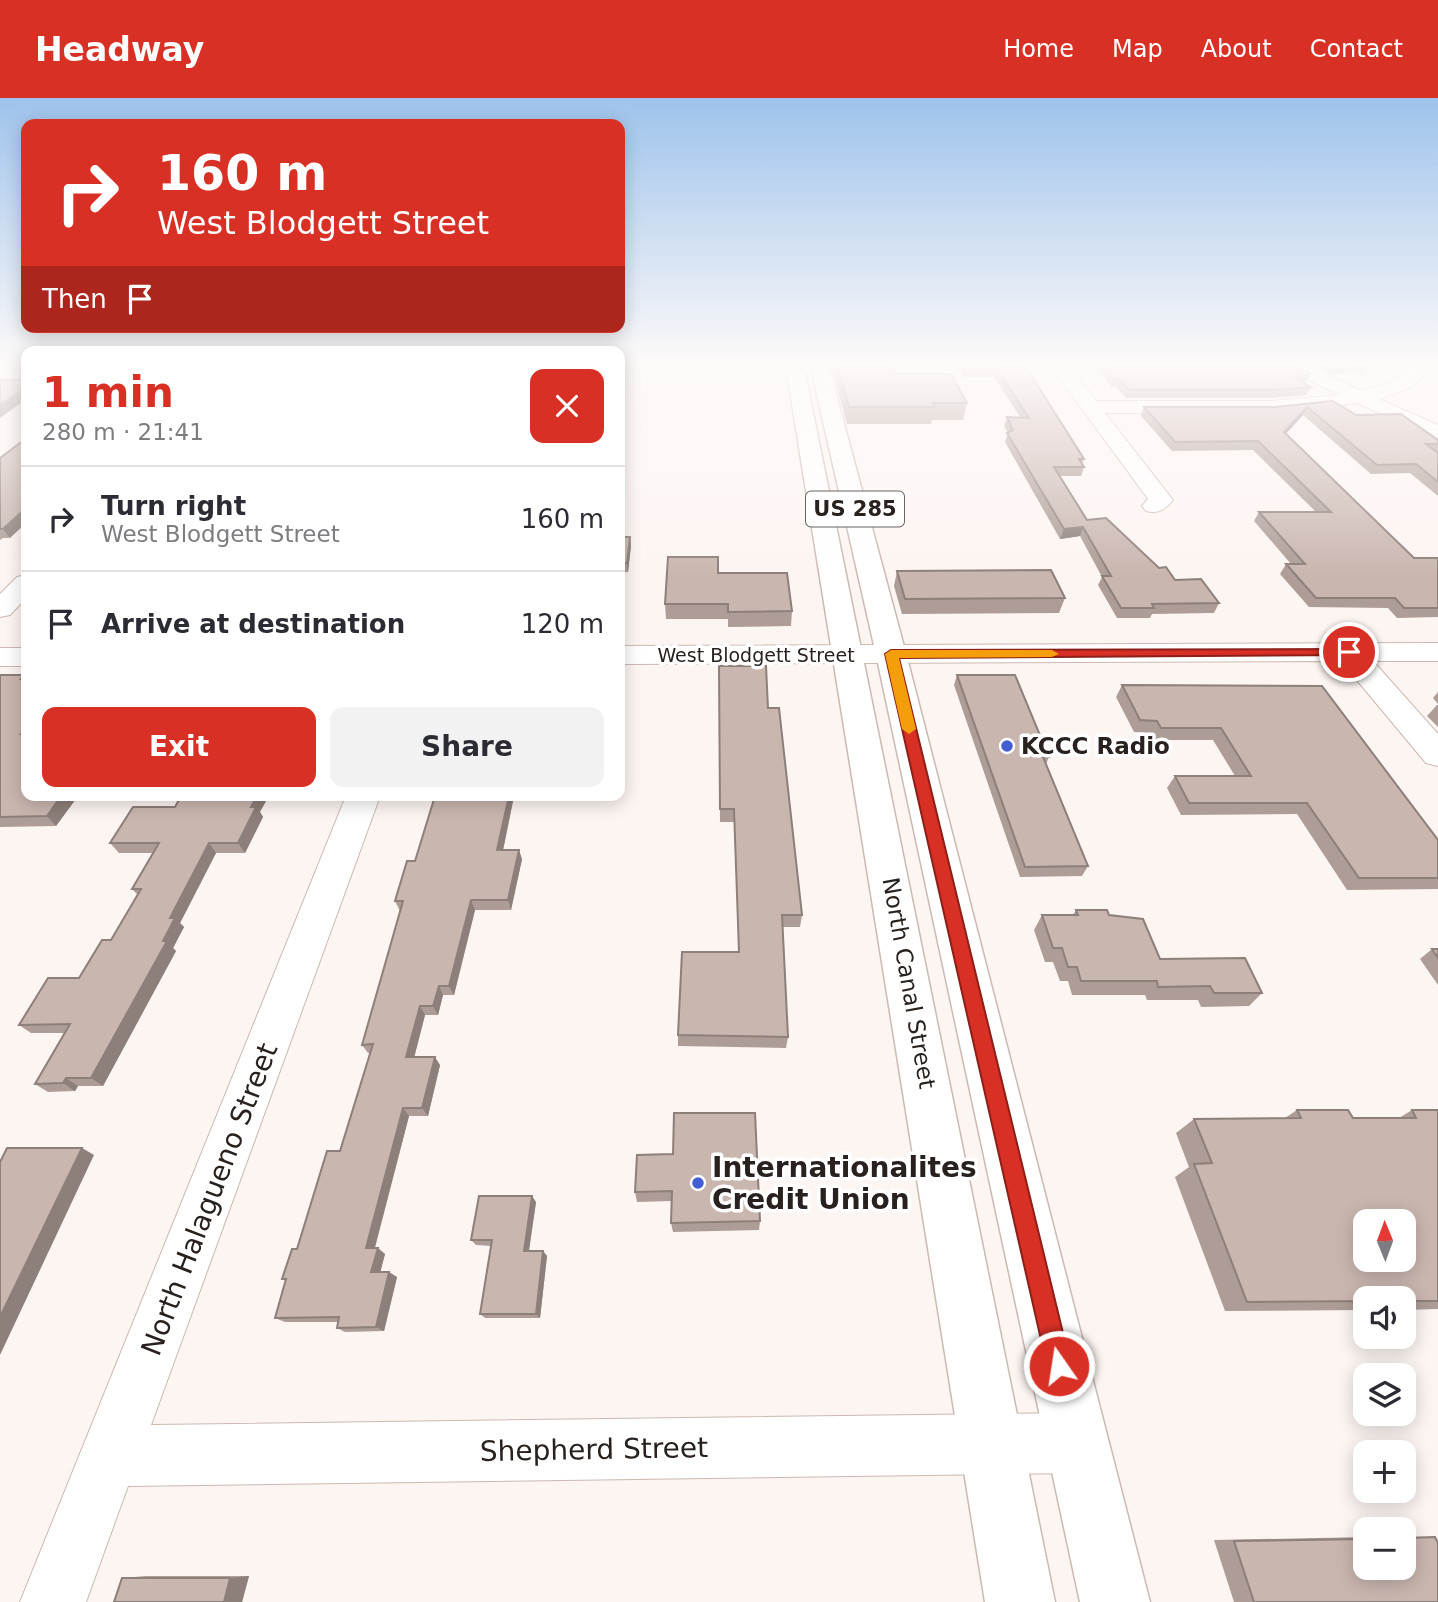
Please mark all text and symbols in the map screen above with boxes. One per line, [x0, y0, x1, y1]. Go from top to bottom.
text: Headway [35, 30, 204, 69]
text: Home [1003, 35, 1074, 63]
text: Map [1112, 35, 1163, 63]
text: About [1201, 35, 1272, 63]
text: Contact [1310, 35, 1403, 63]
text: 160 m [157, 145, 327, 202]
icon: right [42, 147, 133, 238]
text: West Blodgett Street [157, 204, 489, 242]
icon: arrive [121, 280, 159, 318]
text: Then [42, 284, 107, 314]
text: 1 min [42, 368, 174, 417]
button: close [530, 369, 604, 443]
text: 280 m · 21:41 [42, 419, 204, 445]
text: Turn right [101, 491, 246, 521]
road number: US 285 [806, 492, 904, 526]
icon: right [42, 500, 80, 538]
text: 160 m [521, 504, 604, 534]
text: West Blodgett Street [101, 521, 340, 547]
icon: arrive [42, 605, 80, 643]
text: Arrive at destination [101, 609, 405, 639]
text: 120 m [521, 609, 604, 639]
pin [1319, 622, 1379, 682]
icon: arrive [1330, 633, 1368, 671]
street label: West Blodgett Street [657, 644, 855, 666]
button: Exit [42, 707, 316, 787]
button: Share [330, 707, 604, 787]
place label: KCCC Radio [1021, 733, 1170, 759]
marker: KCCC Radio [999, 738, 1015, 754]
street label: North Canal Street [878, 875, 940, 1091]
street label: North Halagueno Street [135, 1038, 284, 1360]
place label: Internationalites Credit Union [712, 1151, 977, 1216]
marker: Internationalites Credit Union [690, 1175, 706, 1191]
north arrow [1353, 1209, 1416, 1272]
map controls [1353, 1209, 1416, 1580]
button: sound [1353, 1286, 1416, 1349]
position arrow [1022, 1329, 1096, 1403]
button: layers [1353, 1363, 1416, 1426]
street label: Shepherd Street [480, 1431, 708, 1468]
button: + [1353, 1440, 1416, 1503]
button: − [1353, 1517, 1416, 1580]

